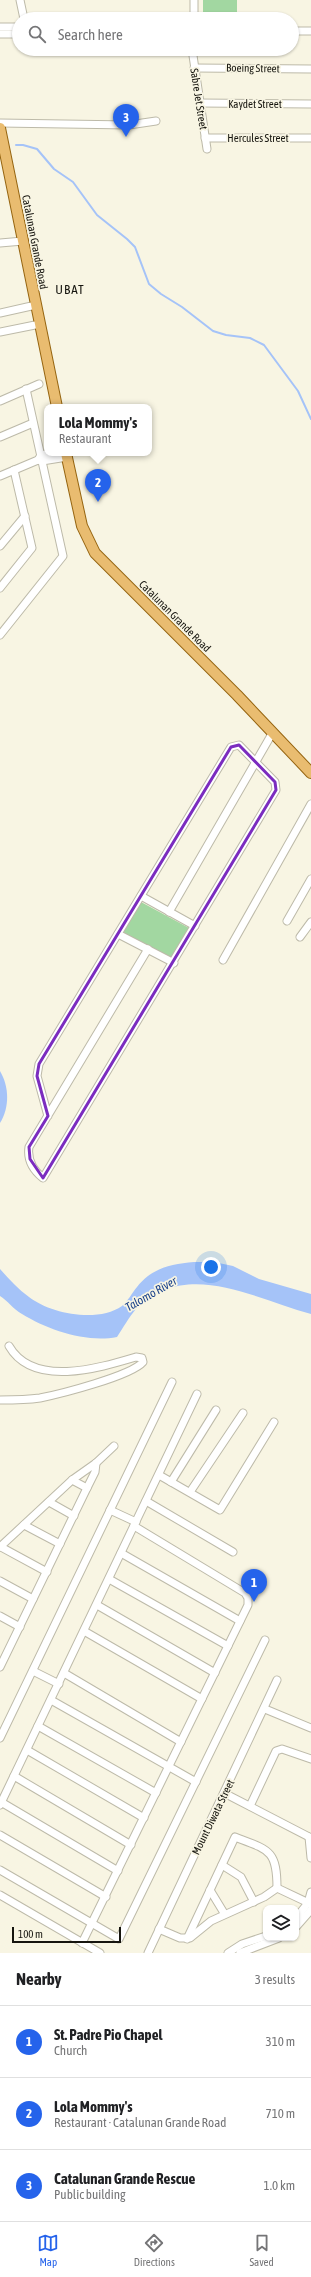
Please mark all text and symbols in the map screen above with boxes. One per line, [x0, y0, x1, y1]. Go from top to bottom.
search box [12, 12, 299, 56]
icon: search [26, 23, 48, 45]
text: Search here [58, 26, 123, 43]
street label: Boeing Street [226, 62, 280, 74]
street label: Sabre Jet Street [188, 67, 210, 131]
street label: Kaydet Street [228, 98, 282, 110]
pin: 3 [113, 104, 139, 137]
street label: Hercules Street [227, 132, 289, 144]
street label: Catalunan Grande Road [20, 194, 50, 290]
district label: UBAT [55, 282, 85, 297]
popup [44, 404, 152, 456]
text: Lola Mommy's [59, 414, 137, 431]
text: Restaurant [59, 431, 111, 446]
pin: 2 [85, 469, 111, 502]
street label: Catalunan Grande Road [137, 578, 213, 654]
your location [201, 1257, 221, 1277]
water label: Talomo River [123, 1273, 180, 1314]
pin: 1 [241, 1569, 267, 1602]
street label: Mount Diwata Street [190, 1777, 236, 1857]
map controls [263, 1905, 299, 1941]
button: layers [263, 1905, 299, 1941]
scale bar [12, 1925, 121, 1944]
text: 100 m [18, 1928, 43, 1940]
text: Nearby [16, 1969, 62, 1989]
text: 3 results [255, 1972, 295, 1987]
text: St. Padre Pio Chapel [54, 2026, 162, 2043]
text: 1 [26, 2034, 32, 2049]
text: 310 m [266, 2034, 295, 2049]
text: Church [54, 2043, 87, 2058]
text: Lola Mommy's [54, 2098, 133, 2115]
text: 2 [26, 2106, 32, 2121]
text: 710 m [266, 2106, 295, 2121]
text: Restaurant · Catalunan Grande Road [54, 2115, 226, 2130]
text: Catalunan Grande Rescue [54, 2170, 195, 2187]
text: 3 [26, 2178, 32, 2193]
text: 1.0 km [264, 2178, 295, 2193]
text: Public building [54, 2187, 126, 2202]
tab: Map [37, 2232, 59, 2268]
tab: Directions [134, 2232, 175, 2268]
tab: Saved [249, 2232, 274, 2268]

